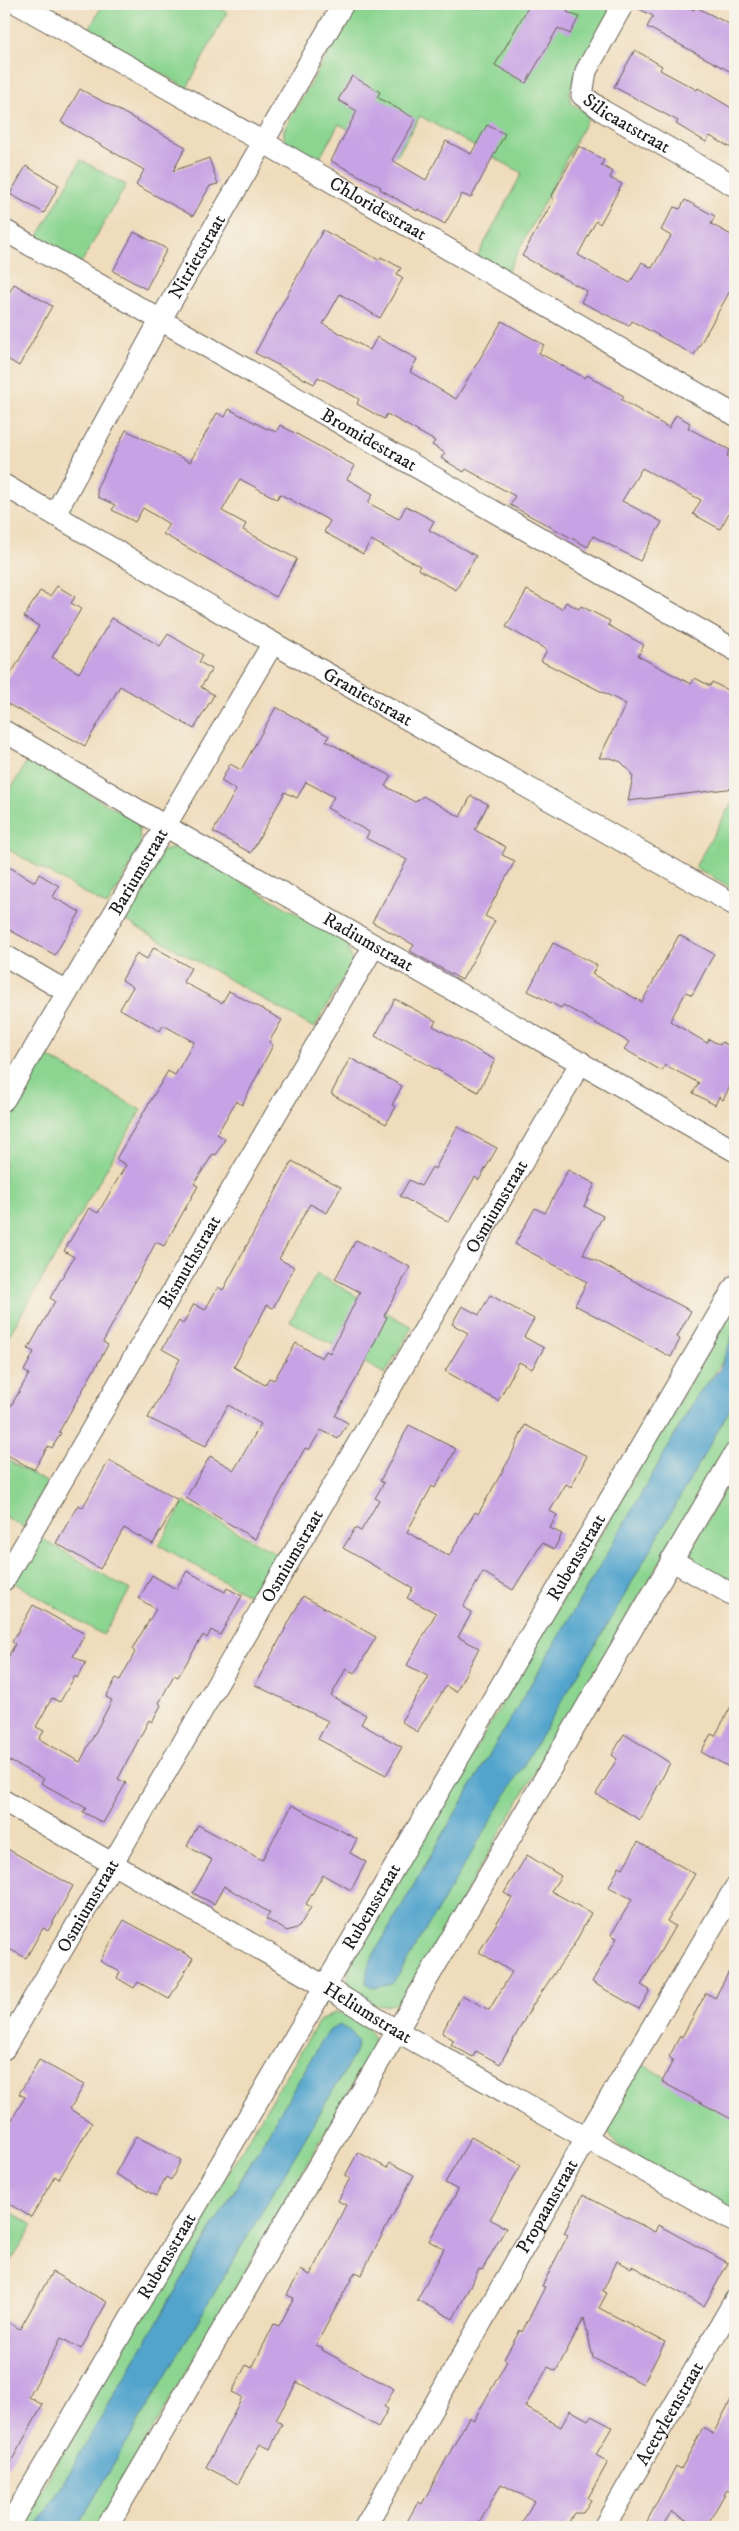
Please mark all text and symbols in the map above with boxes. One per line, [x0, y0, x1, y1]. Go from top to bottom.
street label: Silicaatstraat [578, 88, 674, 158]
street label: Chloridestraat [325, 171, 431, 246]
street label: Nitrietstraat [164, 210, 230, 303]
street label: Bromidestraat [317, 403, 421, 476]
street label: Granietstraat [319, 662, 417, 731]
street label: Bariumstraat [104, 824, 173, 919]
street label: Radiumstraat [319, 907, 418, 977]
street label: Osmiumstraat [460, 1156, 533, 1257]
street label: Bismuthstraat [153, 1211, 226, 1313]
street label: Osmiumstraat [256, 1505, 328, 1607]
street label: Rubensstraat [542, 1510, 611, 1605]
street label: Osmiumstraat [52, 1855, 124, 1956]
street label: Rubensstraat [337, 1859, 406, 1954]
street label: Heliumstraat [319, 1977, 416, 2049]
street label: Propaanstraat [511, 2155, 583, 2257]
street label: Rubensstraat [132, 2209, 201, 2304]
street label: Acetyleenstraat [631, 2358, 708, 2470]

